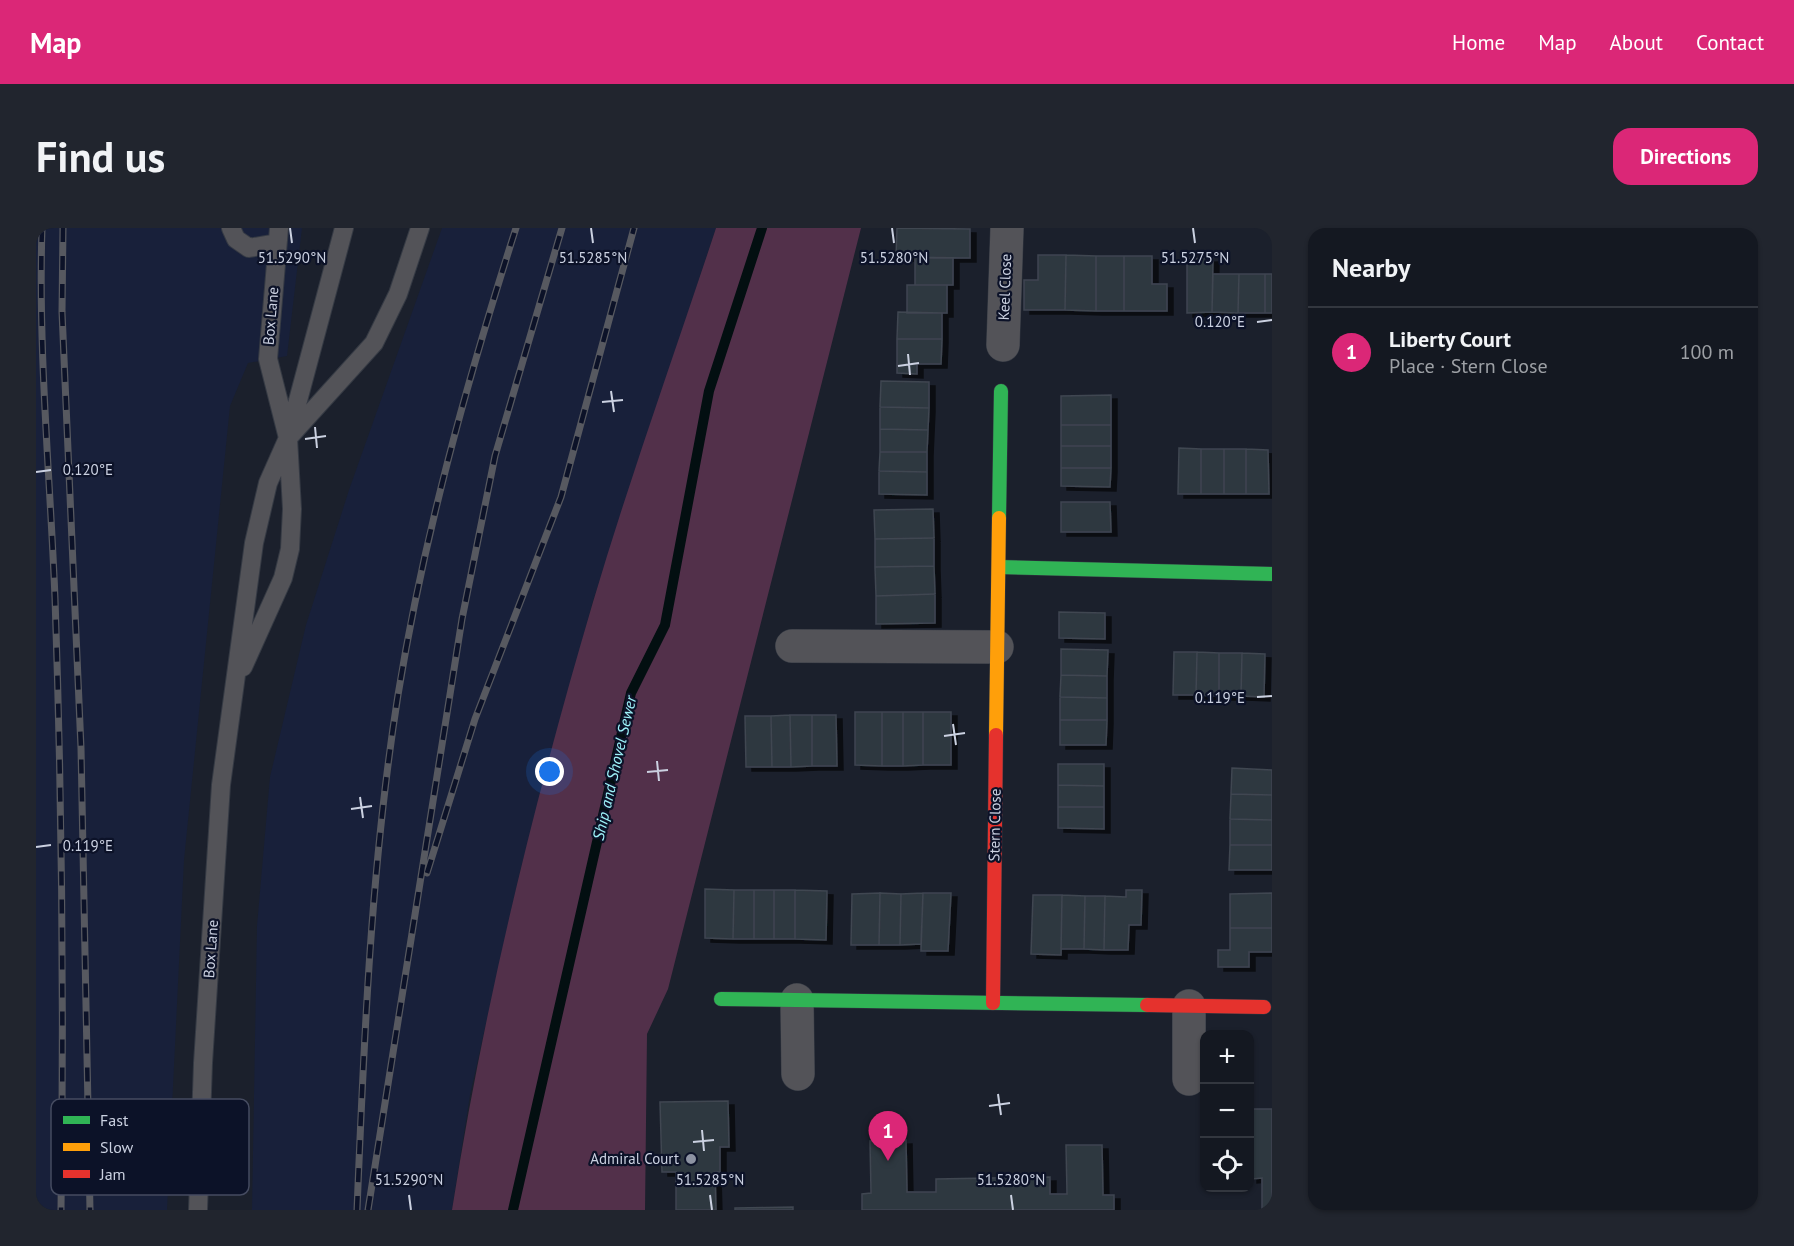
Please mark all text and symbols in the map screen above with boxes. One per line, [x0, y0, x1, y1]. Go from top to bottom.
text: Map [30, 24, 81, 61]
text: Home [1452, 29, 1505, 56]
text: Map [1538, 29, 1577, 56]
text: About [1610, 29, 1663, 56]
text: Contact [1696, 29, 1764, 56]
button: Directions [1613, 128, 1758, 185]
text: Find us [36, 129, 165, 184]
text: 51.5290°N [258, 248, 326, 267]
text: 51.5285°N [559, 248, 627, 267]
text: 51.5280°N [860, 248, 928, 267]
text: 51.5275°N [1161, 248, 1229, 267]
text: Nearby [1332, 251, 1410, 284]
street label: Keel Close [994, 253, 1015, 321]
street label: Box Lane [258, 286, 283, 346]
text: 0.120°E [1195, 312, 1245, 331]
text: Liberty Court [1389, 325, 1511, 353]
text: 1 [1346, 339, 1357, 365]
text: 100 m [1680, 339, 1734, 365]
text: Place · Stern Close [1389, 353, 1548, 379]
text: 0.120°E [63, 460, 113, 479]
text: 0.119°E [1195, 688, 1245, 707]
water label: Ship and Shovel Sewer [588, 692, 641, 842]
your location [535, 757, 564, 786]
street label: Stern Close [984, 788, 1005, 862]
text: 0.119°E [63, 836, 113, 855]
street label: Box Lane [199, 919, 222, 979]
map controls [1200, 1030, 1254, 1192]
button: + [1200, 1030, 1254, 1084]
button: − [1200, 1084, 1254, 1138]
legend [51, 1099, 249, 1195]
text: Fast [100, 1110, 129, 1130]
pin: 1 [868, 1112, 908, 1161]
text: Slow [100, 1137, 134, 1157]
button: locate [1200, 1138, 1254, 1192]
place label: Admiral Court [590, 1149, 679, 1168]
marker: Admiral Court [684, 1152, 698, 1166]
text: Jam [99, 1164, 126, 1184]
text: 51.5290°N [375, 1170, 443, 1189]
text: 51.5285°N [676, 1170, 744, 1189]
text: 51.5280°N [977, 1170, 1045, 1189]

